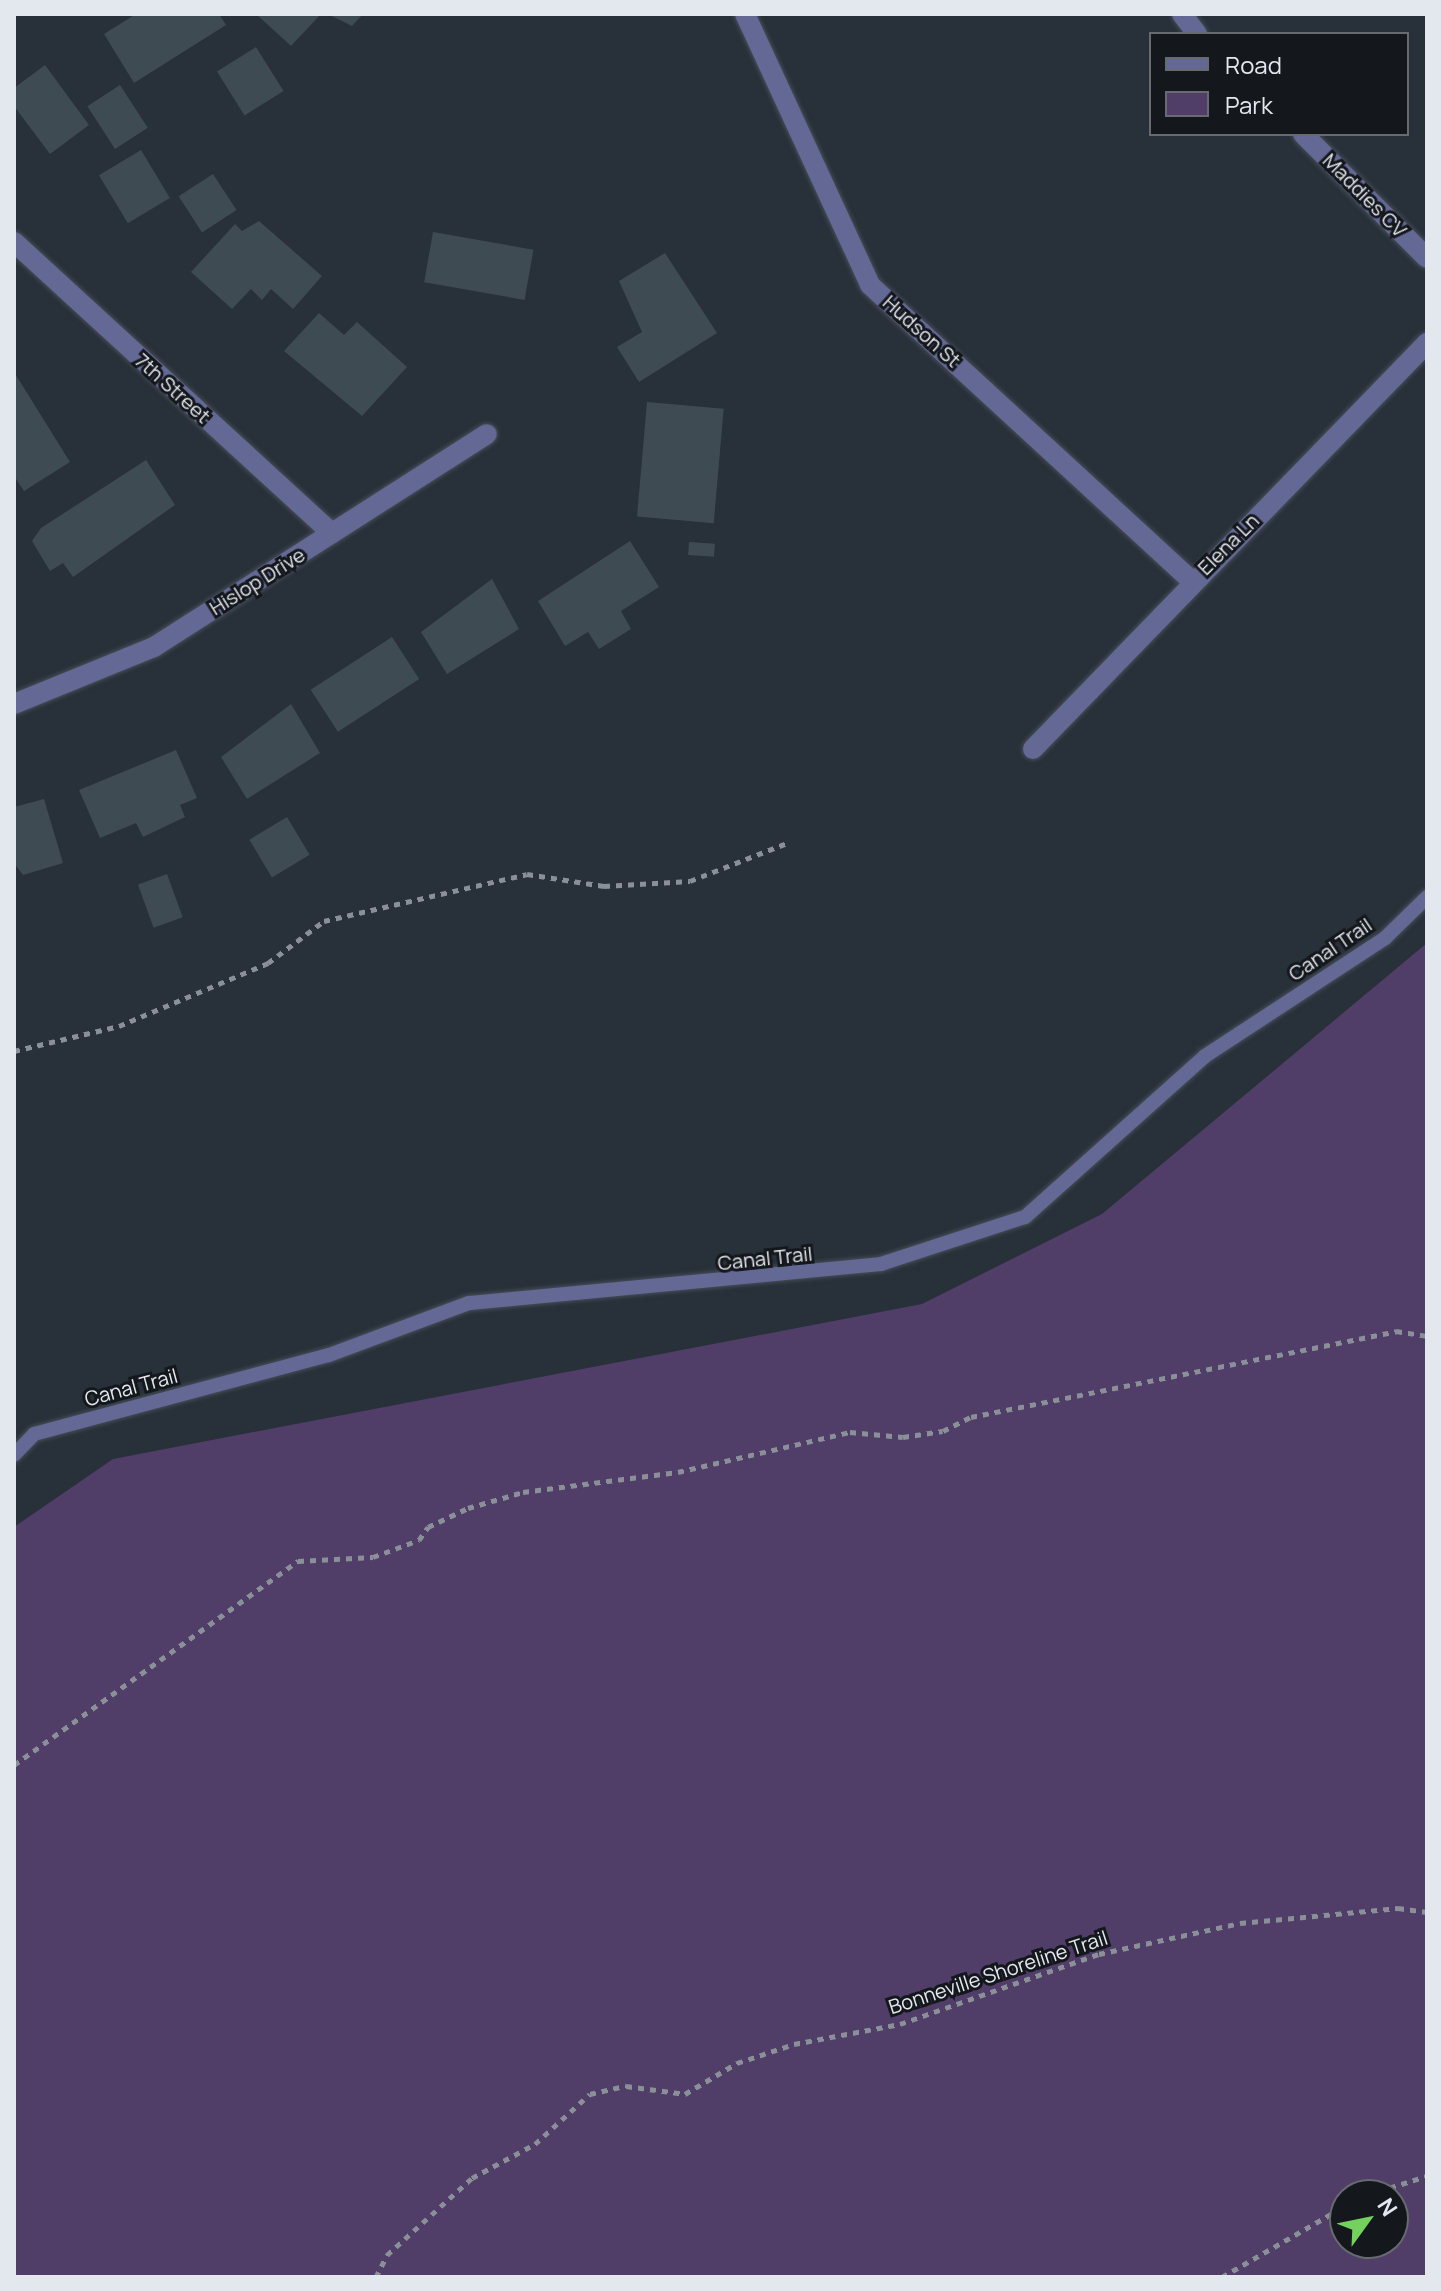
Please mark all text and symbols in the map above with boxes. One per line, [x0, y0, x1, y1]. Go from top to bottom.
legend [1149, 32, 1409, 136]
text: Road [1225, 48, 1282, 81]
text: Park [1225, 88, 1273, 121]
street label: Maddies CV [1318, 148, 1412, 242]
street label: Hudson St [878, 290, 966, 372]
street label: 7th Street [131, 348, 215, 428]
street label: Elena Ln [1192, 508, 1264, 580]
street label: Hislop Drive [205, 542, 309, 620]
street label: Canal Trail [1284, 912, 1376, 986]
street label: Canal Trail [716, 1241, 814, 1275]
street label: Canal Trail [82, 1363, 180, 1411]
street label: Bonneville Shoreline Trail [886, 1925, 1110, 2019]
north arrow [1329, 2179, 1409, 2259]
text: N [1371, 2192, 1404, 2222]

